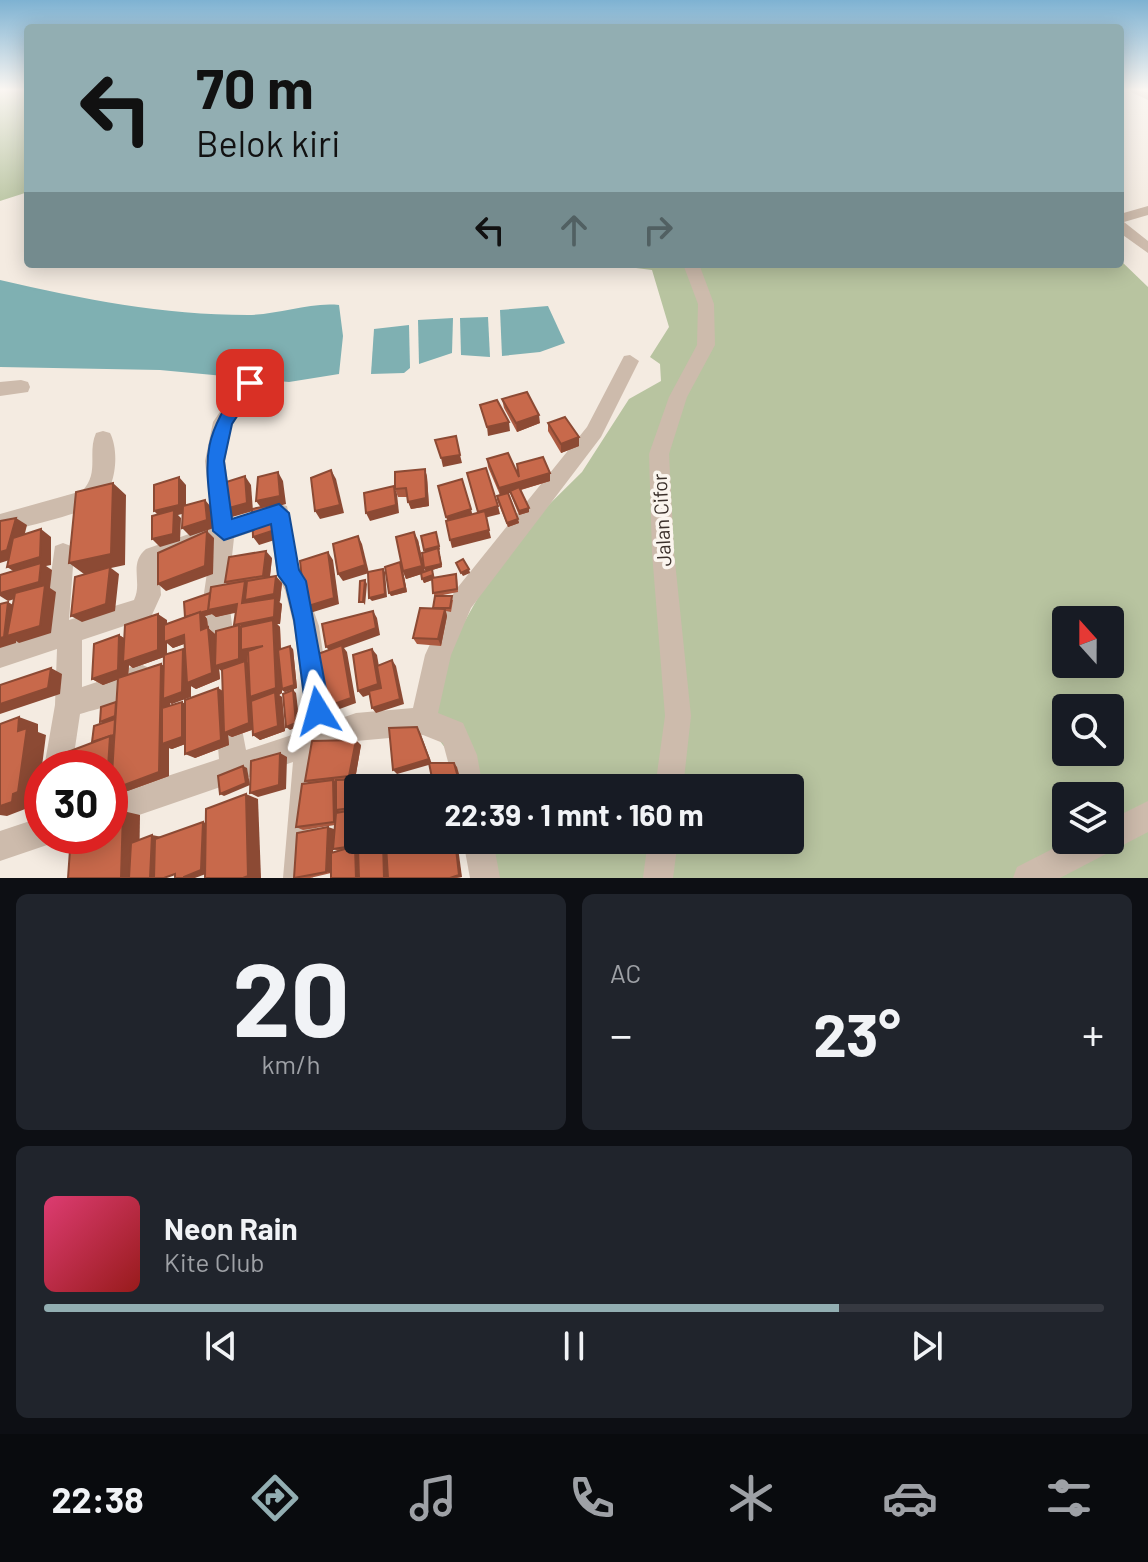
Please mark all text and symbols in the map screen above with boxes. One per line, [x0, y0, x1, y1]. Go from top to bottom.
text: 70 m [196, 53, 314, 120]
icon: left [64, 56, 168, 160]
text: Belok kiri [196, 121, 340, 164]
icon: left [468, 208, 512, 252]
icon: ahead [552, 208, 596, 252]
icon: right [636, 208, 680, 252]
pin [216, 349, 284, 417]
icon: arrive [228, 361, 272, 405]
street label: Jalan Cifor [647, 473, 675, 567]
north arrow [1052, 606, 1124, 678]
map controls [1052, 606, 1124, 854]
position arrow [276, 669, 360, 753]
button: search [1052, 694, 1124, 766]
speed limit sign: 30 [24, 750, 128, 854]
button: layers [1052, 782, 1124, 854]
text: 22:39 · 1 mnt · 160 m [444, 796, 704, 832]
text: 20 [232, 933, 350, 1058]
text: AC [610, 957, 641, 988]
text: 23° [813, 997, 901, 1069]
text: − [610, 1007, 632, 1060]
text: + [1082, 1007, 1104, 1060]
text: km/h [262, 1048, 320, 1079]
text: Neon Rain [164, 1210, 298, 1246]
text: Kite Club [164, 1246, 265, 1277]
icon: previous [199, 1324, 243, 1368]
icon: pause [552, 1324, 596, 1368]
icon: next [905, 1324, 949, 1368]
icon: directions [247, 1470, 303, 1526]
icon: music [405, 1470, 461, 1526]
icon: phone [564, 1470, 620, 1526]
icon: climate [723, 1470, 779, 1526]
icon: car [882, 1470, 938, 1526]
icon: filters [1041, 1470, 1097, 1526]
text: 22:38 [51, 1477, 144, 1520]

